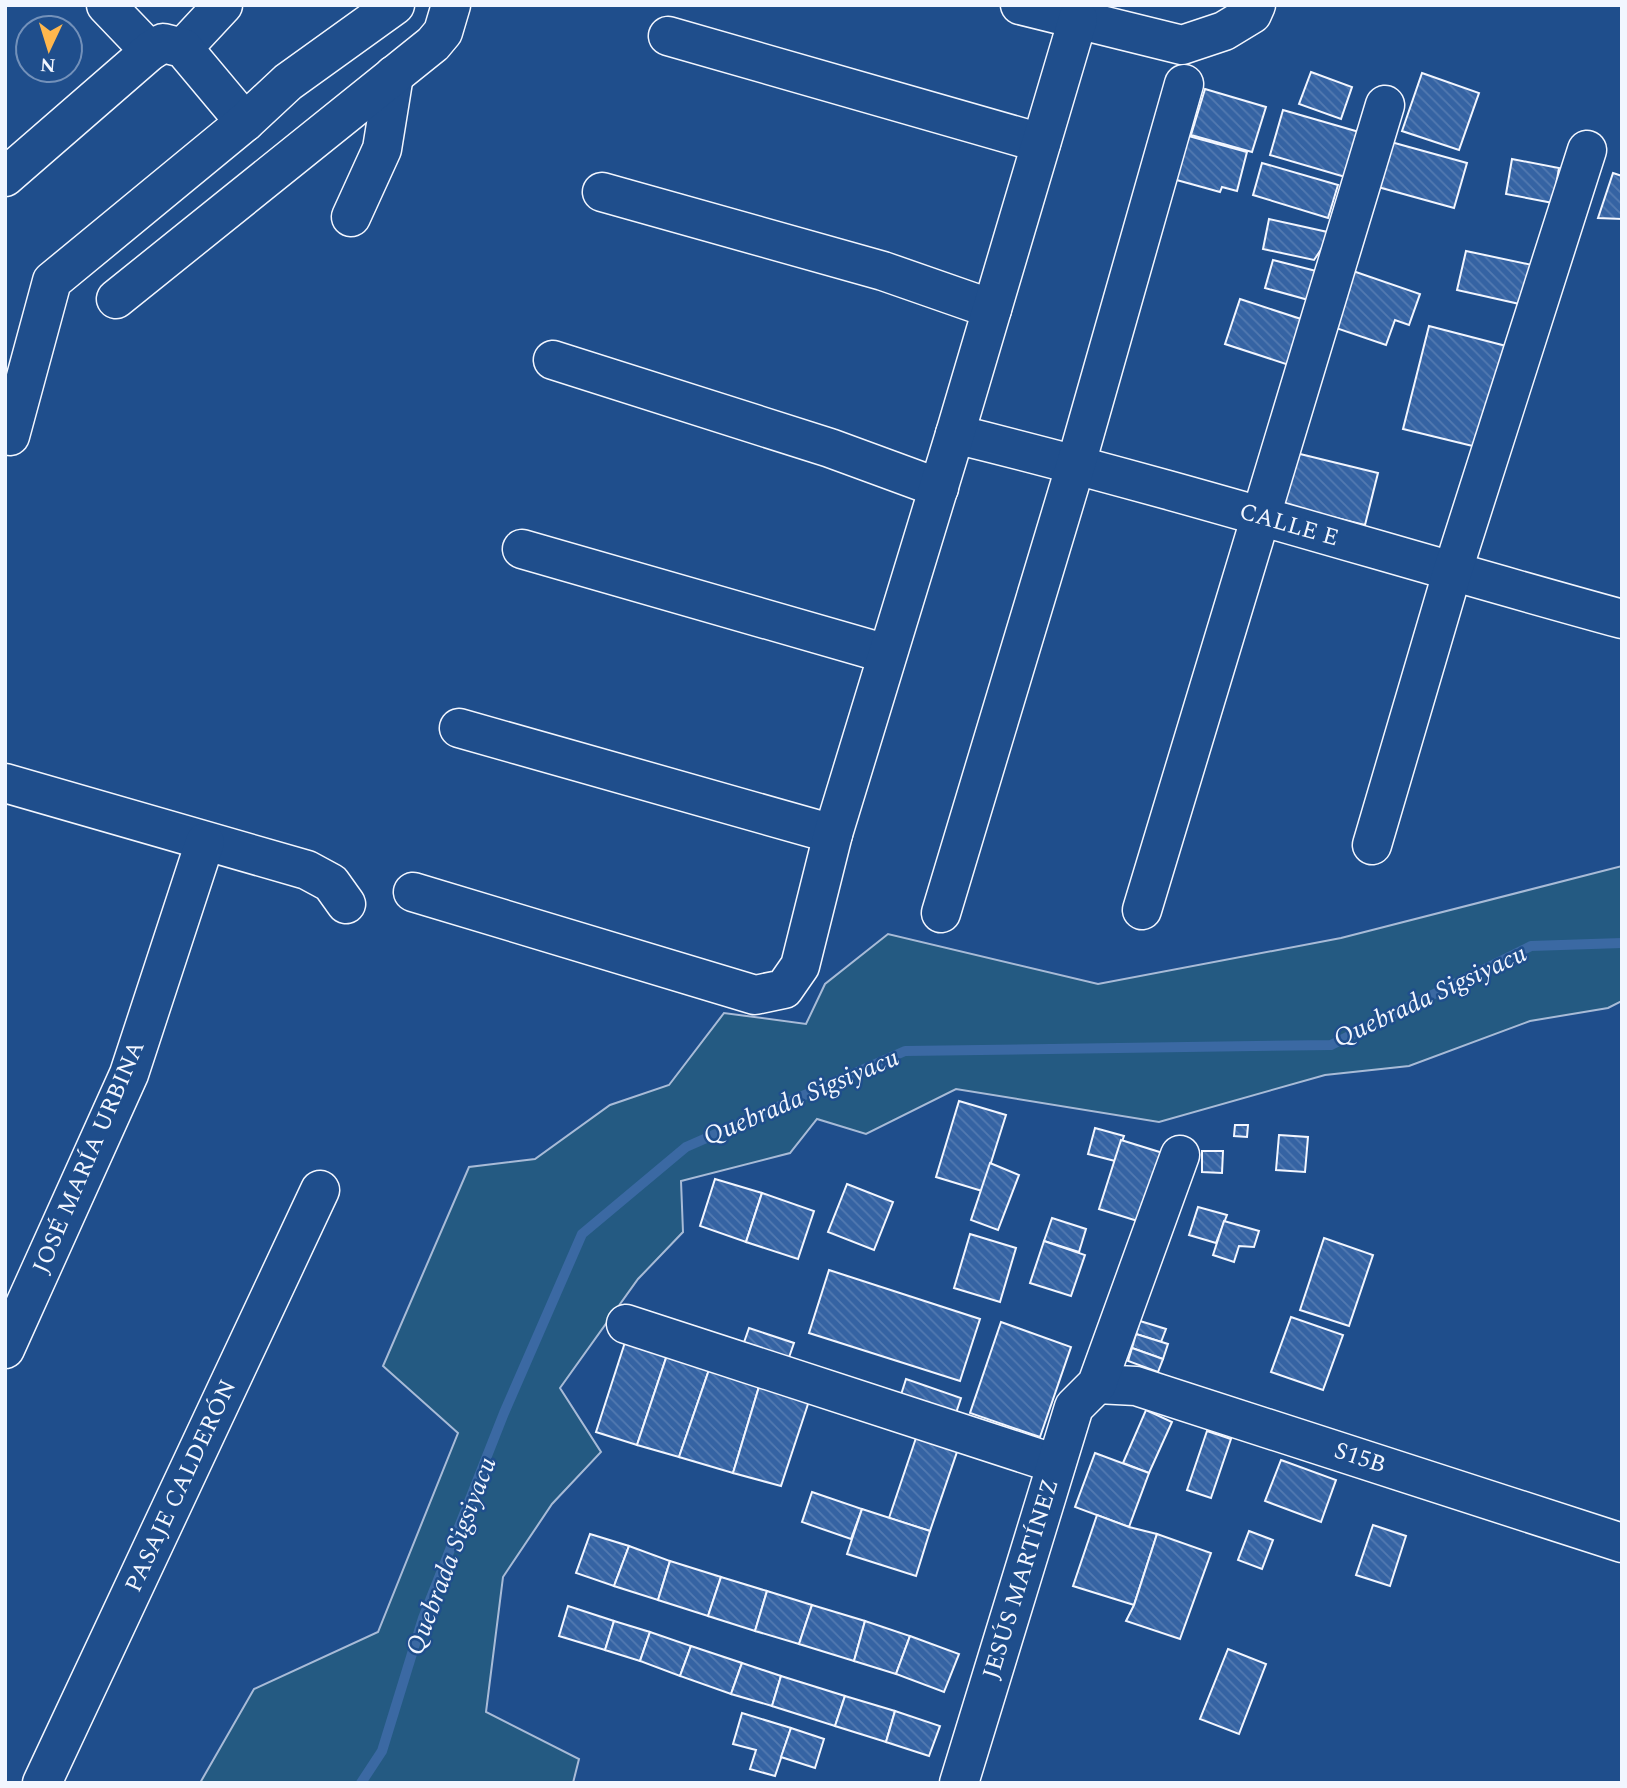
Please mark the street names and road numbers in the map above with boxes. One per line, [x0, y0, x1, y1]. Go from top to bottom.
street label: CALLE E [1235, 494, 1343, 556]
street label: JOSÉ MARÍA URBINA [24, 1035, 154, 1279]
street label: PASAJE CALDERÓN [116, 1374, 246, 1598]
street label: S15B [1329, 1433, 1391, 1483]
street label: JESÚS MARTÍNEZ [973, 1474, 1069, 1684]

